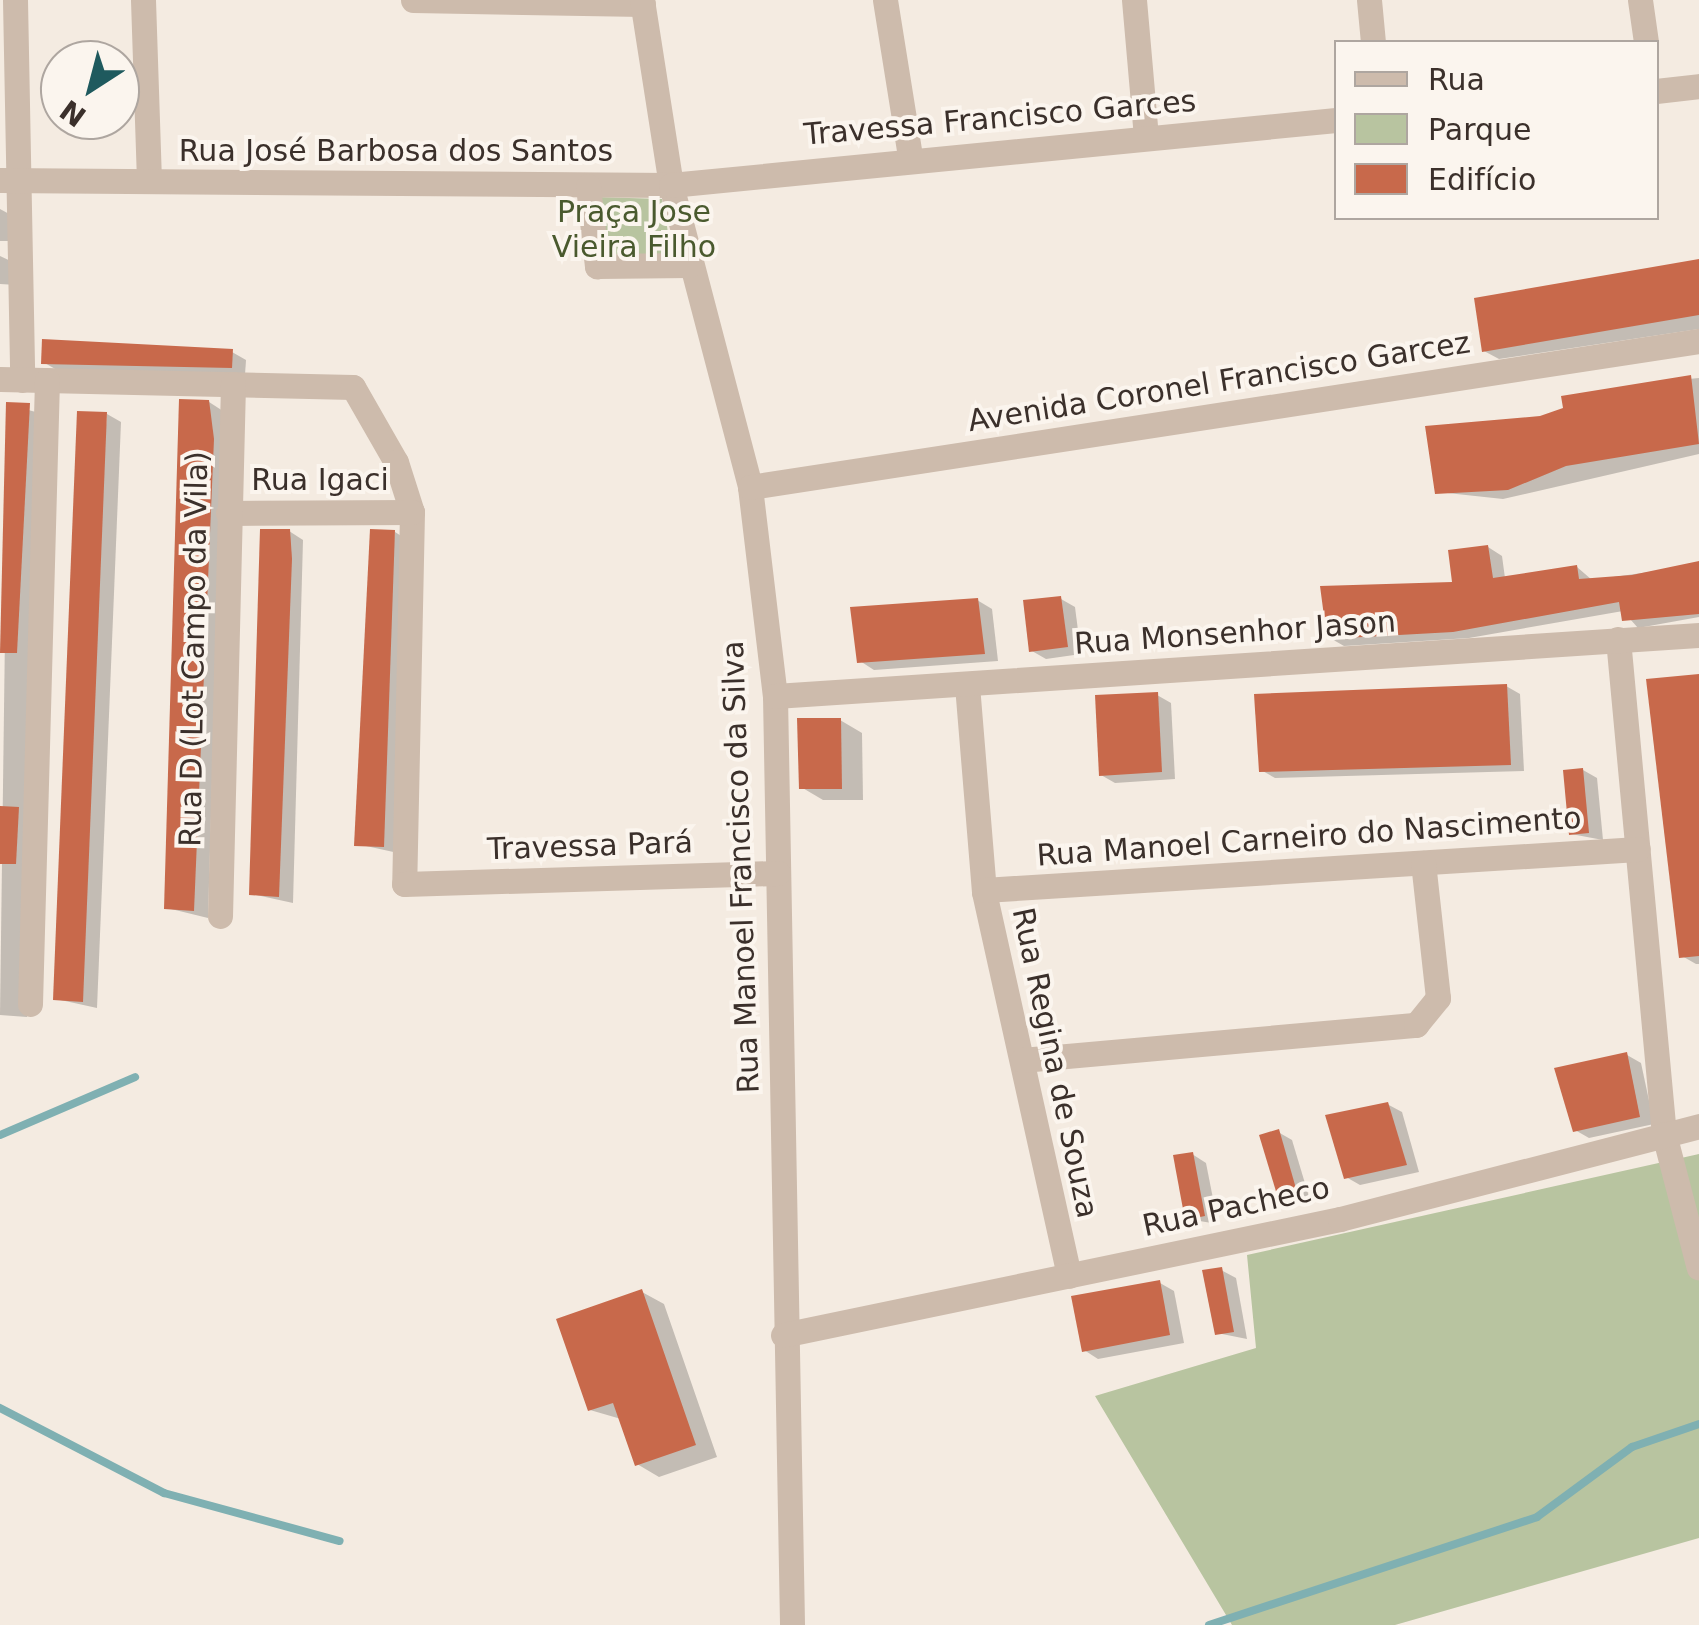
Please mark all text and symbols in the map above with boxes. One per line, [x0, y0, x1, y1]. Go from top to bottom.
north arrow [40, 40, 140, 140]
legend [1334, 40, 1659, 220]
text: Rua [1428, 62, 1485, 97]
street label: Travessa Francisco Garces [802, 83, 1198, 153]
text: N [54, 93, 92, 133]
text: Parque [1428, 112, 1531, 147]
street label: Rua José Barbosa dos Santos [179, 133, 613, 169]
text: Edifício [1428, 162, 1536, 197]
park label: Praça Jose Vieira Filho [552, 194, 716, 264]
street label: Avenida Coronel Francisco Garcez [966, 325, 1472, 439]
street label: Rua D (Lot Campo da Vila) [173, 451, 215, 847]
street label: Rua Igaci [251, 462, 389, 498]
street label: Rua Monsenhor Jason [1073, 604, 1397, 662]
street label: Rua Manoel Francisco da Silva [715, 640, 767, 1094]
street label: Rua Manoel Carneiro do Nascimento [1035, 800, 1583, 874]
street label: Travessa Pará [486, 824, 694, 868]
street label: Rua Regina de Souza [1005, 905, 1105, 1221]
street label: Rua Pacheco [1139, 1170, 1333, 1244]

